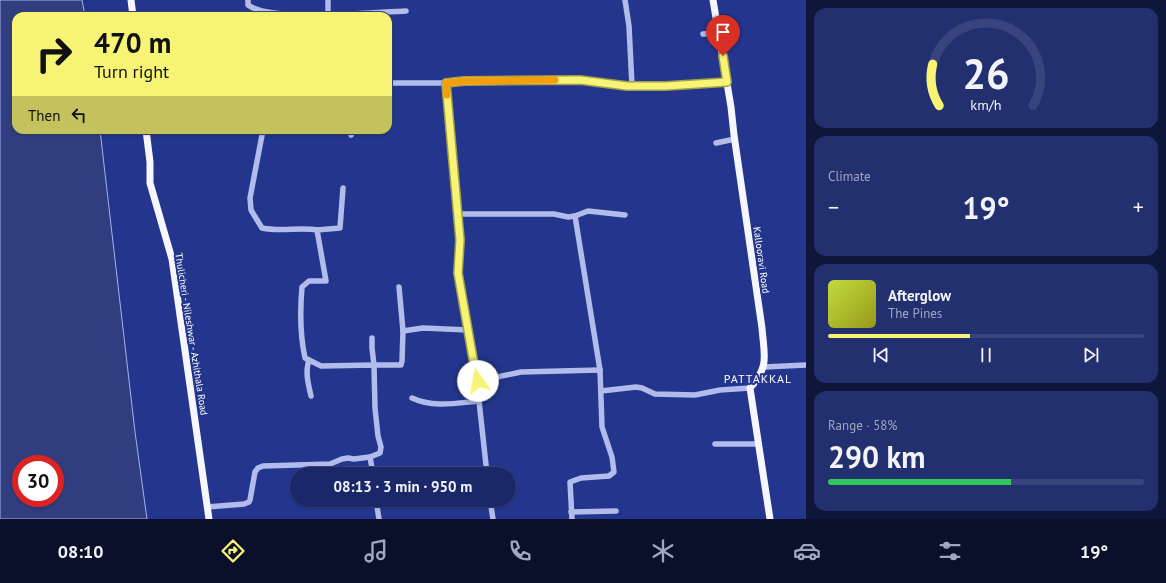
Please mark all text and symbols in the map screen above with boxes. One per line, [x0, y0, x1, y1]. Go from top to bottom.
pin [706, 15, 740, 56]
icon: arrive [712, 21, 734, 43]
text: 470 m [94, 24, 171, 61]
icon: right [28, 28, 80, 80]
text: 26 [962, 47, 1010, 100]
text: Turn right [94, 60, 169, 83]
text: km/h [970, 94, 1002, 113]
icon: left [68, 104, 90, 126]
text: Then [28, 106, 60, 125]
text: Climate [828, 168, 871, 185]
text: 19° [962, 188, 1010, 227]
text: − [828, 193, 839, 221]
text: + [1133, 193, 1144, 221]
street label: Kallooravi Road [750, 226, 773, 294]
street label: Thulicheri - Nileshwar - Azhithala Road [172, 252, 211, 416]
text: Afterglow [888, 286, 951, 305]
text: The Pines [888, 305, 942, 322]
icon: previous [870, 344, 892, 366]
icon: pause [975, 344, 997, 366]
icon: next [1080, 344, 1102, 366]
position arrow [457, 360, 499, 402]
district label: PATTAKKAL [724, 371, 792, 386]
text: Range · 58% [828, 417, 897, 434]
text: 290 km [828, 437, 926, 476]
speed limit sign: 30 [12, 455, 64, 507]
text: 08:13 · 3 min · 950 m [334, 477, 472, 496]
icon: directions [219, 537, 247, 565]
icon: music [362, 537, 390, 565]
icon: phone [506, 537, 534, 565]
icon: climate [649, 537, 677, 565]
icon: car [793, 537, 821, 565]
icon: filters [936, 537, 964, 565]
text: 08:10 [58, 540, 103, 563]
text: 19° [1080, 540, 1108, 563]

